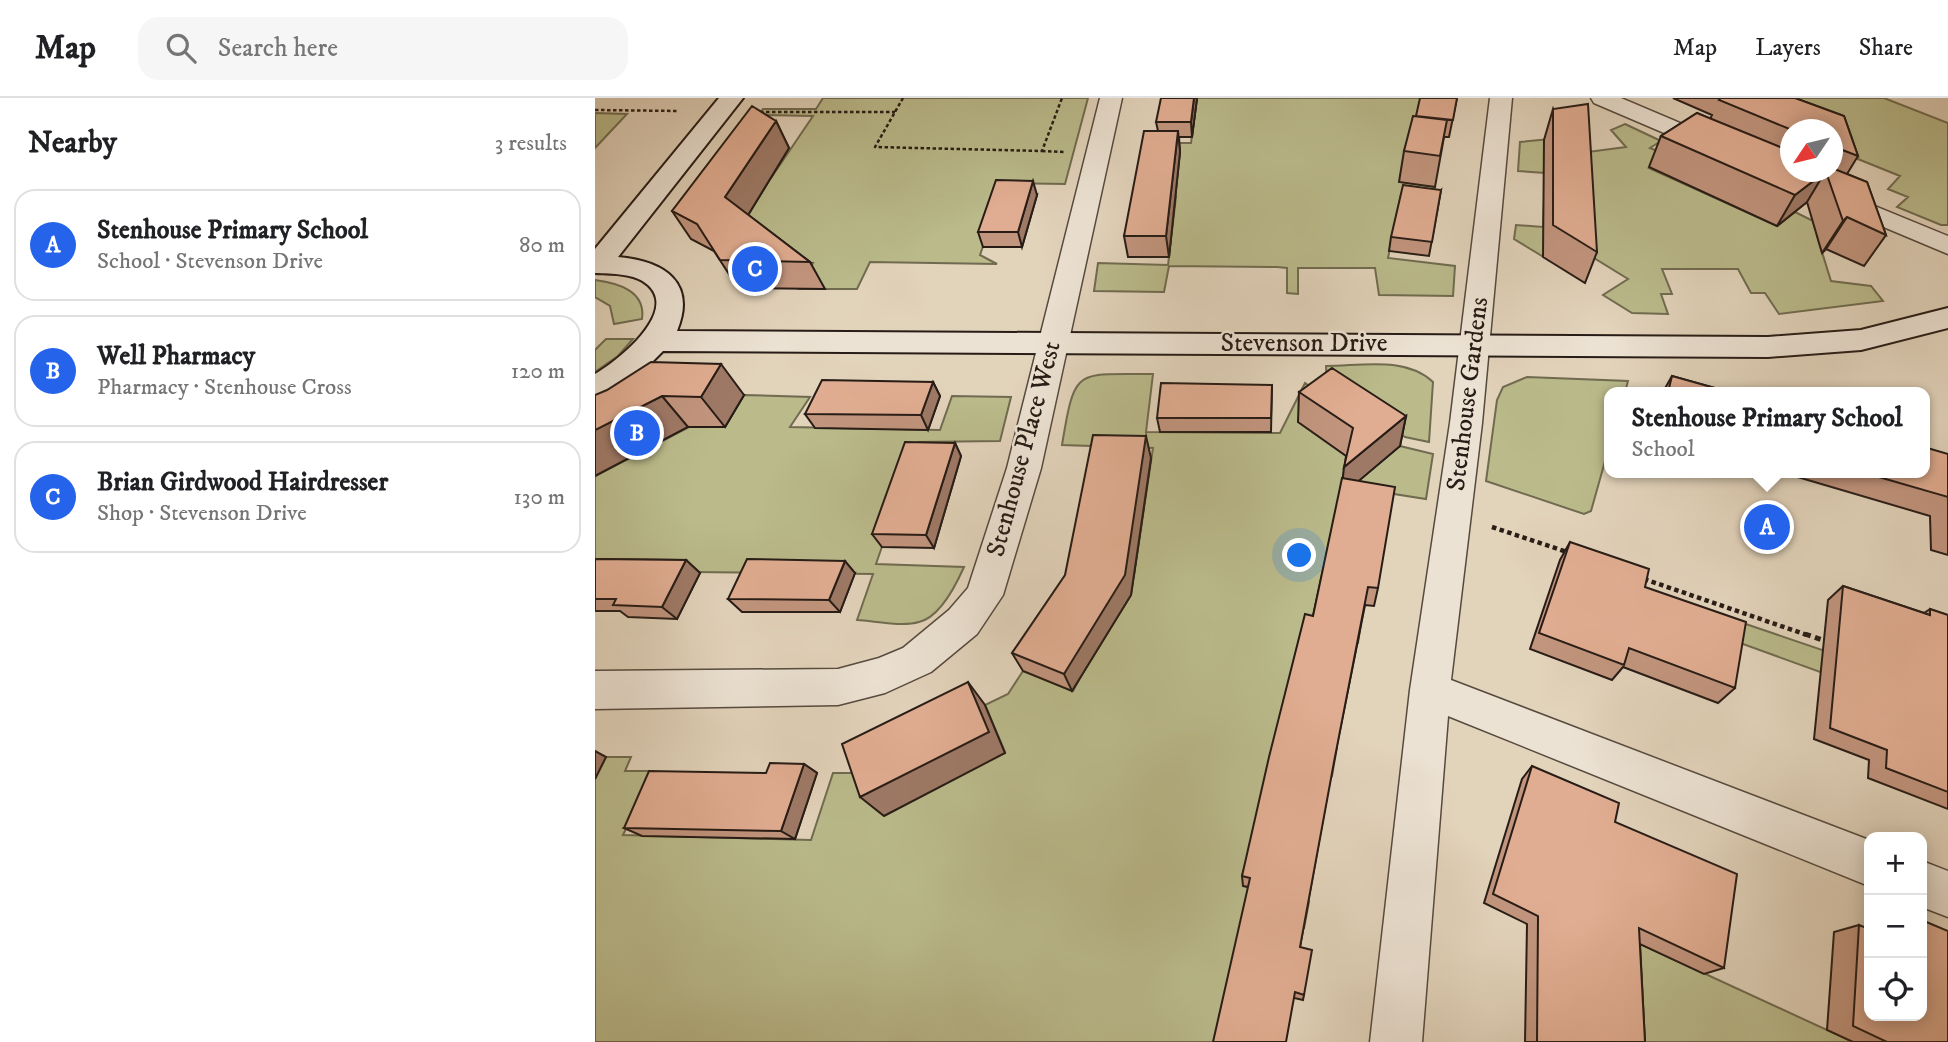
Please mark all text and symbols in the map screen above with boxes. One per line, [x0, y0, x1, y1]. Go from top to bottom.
search box [138, 17, 628, 80]
text: Map [35, 28, 96, 69]
icon: search [162, 29, 200, 67]
text: Search here [218, 32, 338, 65]
text: Map [1673, 33, 1717, 63]
text: Layers [1755, 33, 1821, 63]
text: Share [1859, 33, 1913, 63]
north arrow [1780, 119, 1843, 182]
text: Nearby [28, 125, 117, 162]
text: 3 results [495, 129, 567, 158]
text: Stenhouse Primary School [97, 214, 368, 247]
text: A [46, 231, 60, 260]
text: 80 m [519, 231, 565, 260]
pin: C [732, 243, 778, 295]
text: School · Stevenson Drive [97, 247, 323, 276]
street label: Stenhouse Gardens [1440, 295, 1496, 493]
street label: Stevenson Drive [1221, 327, 1387, 360]
street label: Stenhouse Place West [979, 338, 1069, 560]
text: Well Pharmacy [97, 340, 255, 373]
text: B [46, 357, 60, 386]
text: 120 m [511, 357, 565, 386]
text: Pharmacy · Stenhouse Cross [97, 373, 352, 402]
popup [1604, 387, 1930, 478]
text: Stenhouse Primary School [1631, 402, 1903, 435]
pin: B [614, 407, 660, 459]
text: School [1631, 435, 1695, 464]
text: Brian Girdwood Hairdresser [97, 466, 388, 499]
text: C [45, 483, 61, 512]
text: 130 m [513, 483, 565, 512]
text: Shop · Stevenson Drive [97, 499, 307, 528]
pin: A [1744, 501, 1790, 553]
your location [1282, 538, 1316, 572]
map controls [1864, 832, 1927, 1021]
button: + [1864, 832, 1927, 895]
button: − [1864, 895, 1927, 958]
button: locate [1864, 958, 1927, 1021]

